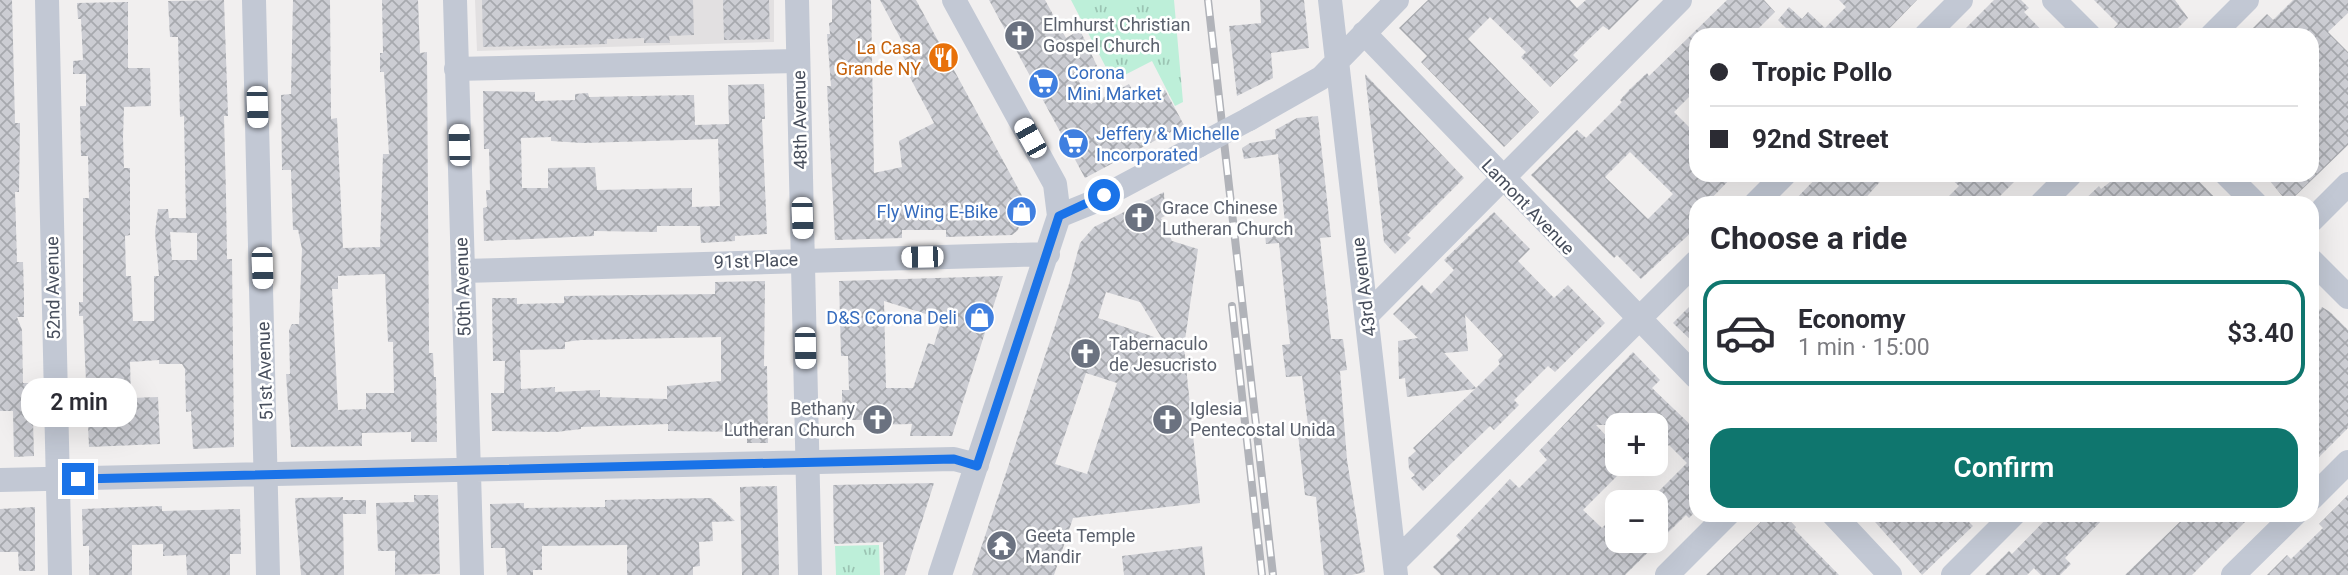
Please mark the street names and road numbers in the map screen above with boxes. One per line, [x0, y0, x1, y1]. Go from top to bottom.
street label: 48th Avenue [788, 70, 811, 170]
street label: Lamont Avenue [1477, 155, 1579, 259]
street label: 52nd Avenue [41, 236, 64, 340]
street label: 43rd Avenue [1347, 236, 1380, 338]
street label: 50th Avenue [450, 237, 475, 337]
street label: 91st Place [713, 249, 799, 272]
street label: 51st Avenue [252, 321, 277, 421]

